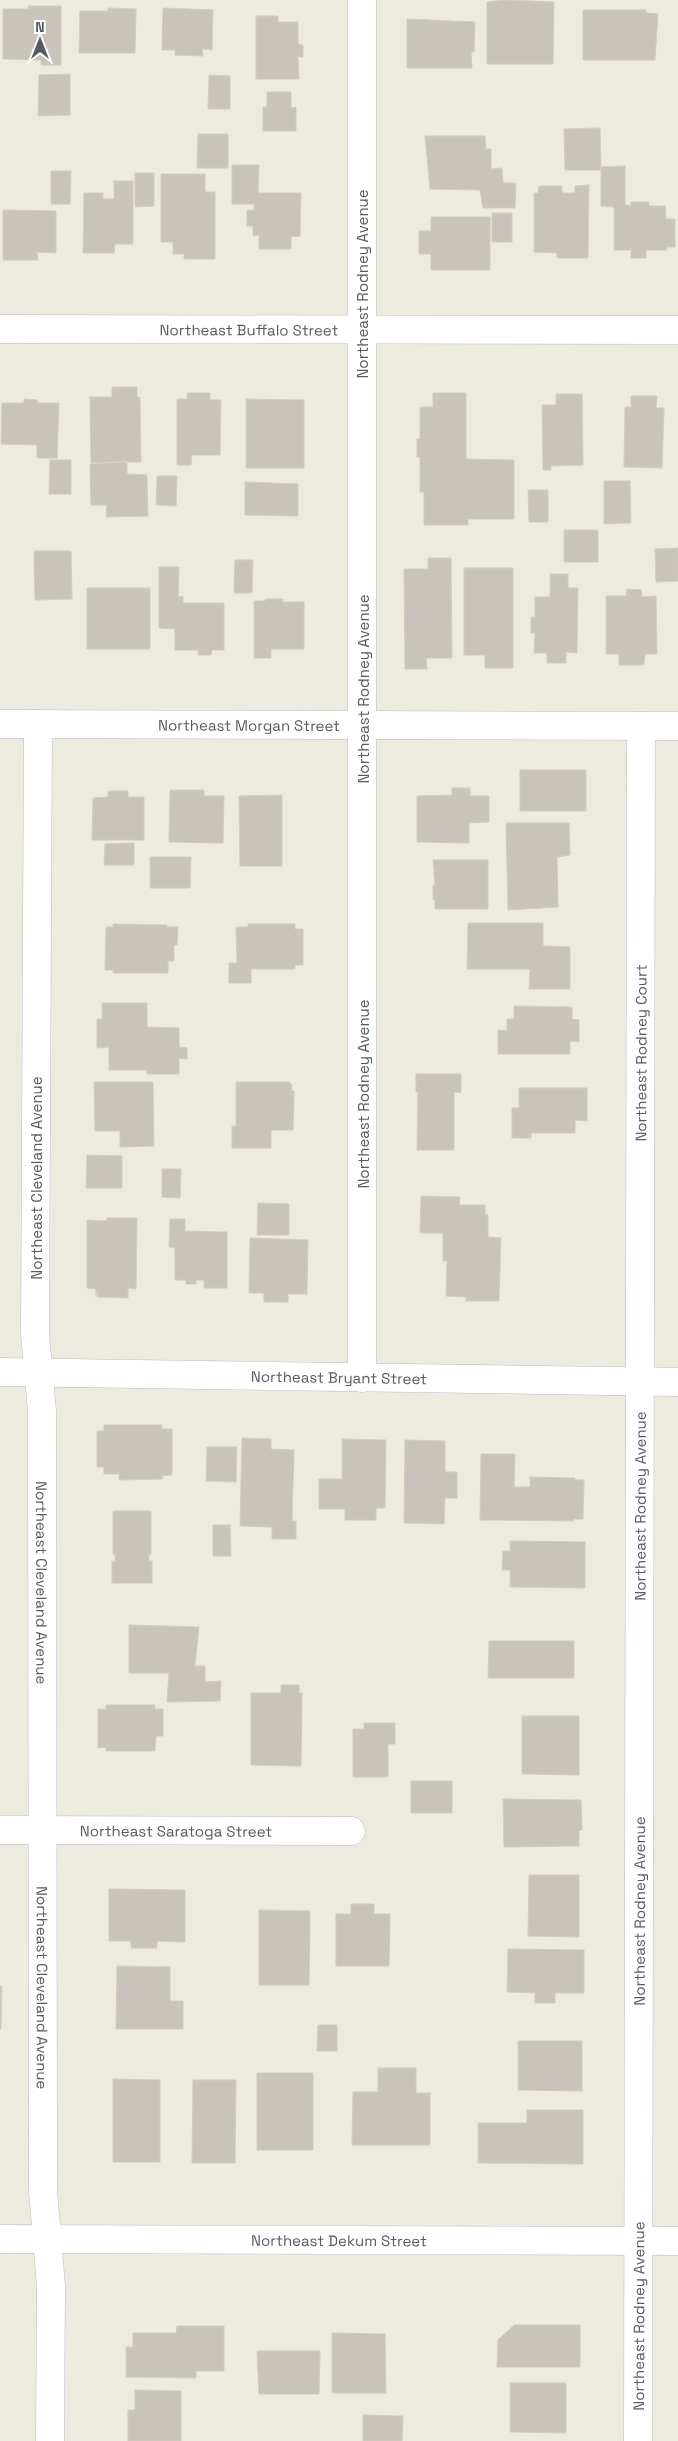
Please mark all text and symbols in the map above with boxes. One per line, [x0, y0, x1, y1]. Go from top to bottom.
north arrow [15, 15, 65, 65]
text: N [35, 18, 45, 36]
street label: Northeast Rodney Avenue [353, 189, 372, 379]
street label: Northeast Buffalo Street [160, 320, 338, 339]
street label: Northeast Rodney Avenue [354, 594, 373, 784]
street label: Northeast Morgan Street [158, 715, 340, 735]
street label: Northeast Rodney Court [631, 964, 650, 1142]
street label: Northeast Rodney Avenue [354, 999, 373, 1189]
street label: Northeast Cleveland Avenue [27, 1076, 46, 1280]
street label: Northeast Bryant Street [251, 1366, 427, 1388]
street label: Northeast Rodney Avenue [630, 1411, 649, 1601]
street label: Northeast Cleveland Avenue [33, 1481, 52, 1685]
street label: Northeast Rodney Avenue [629, 1816, 649, 2006]
street label: Northeast Saratoga Street [80, 1821, 272, 1840]
street label: Northeast Cleveland Avenue [33, 1886, 52, 2090]
street label: Northeast Rodney Avenue [629, 2221, 648, 2411]
street label: Northeast Dekum Street [251, 2230, 427, 2250]

